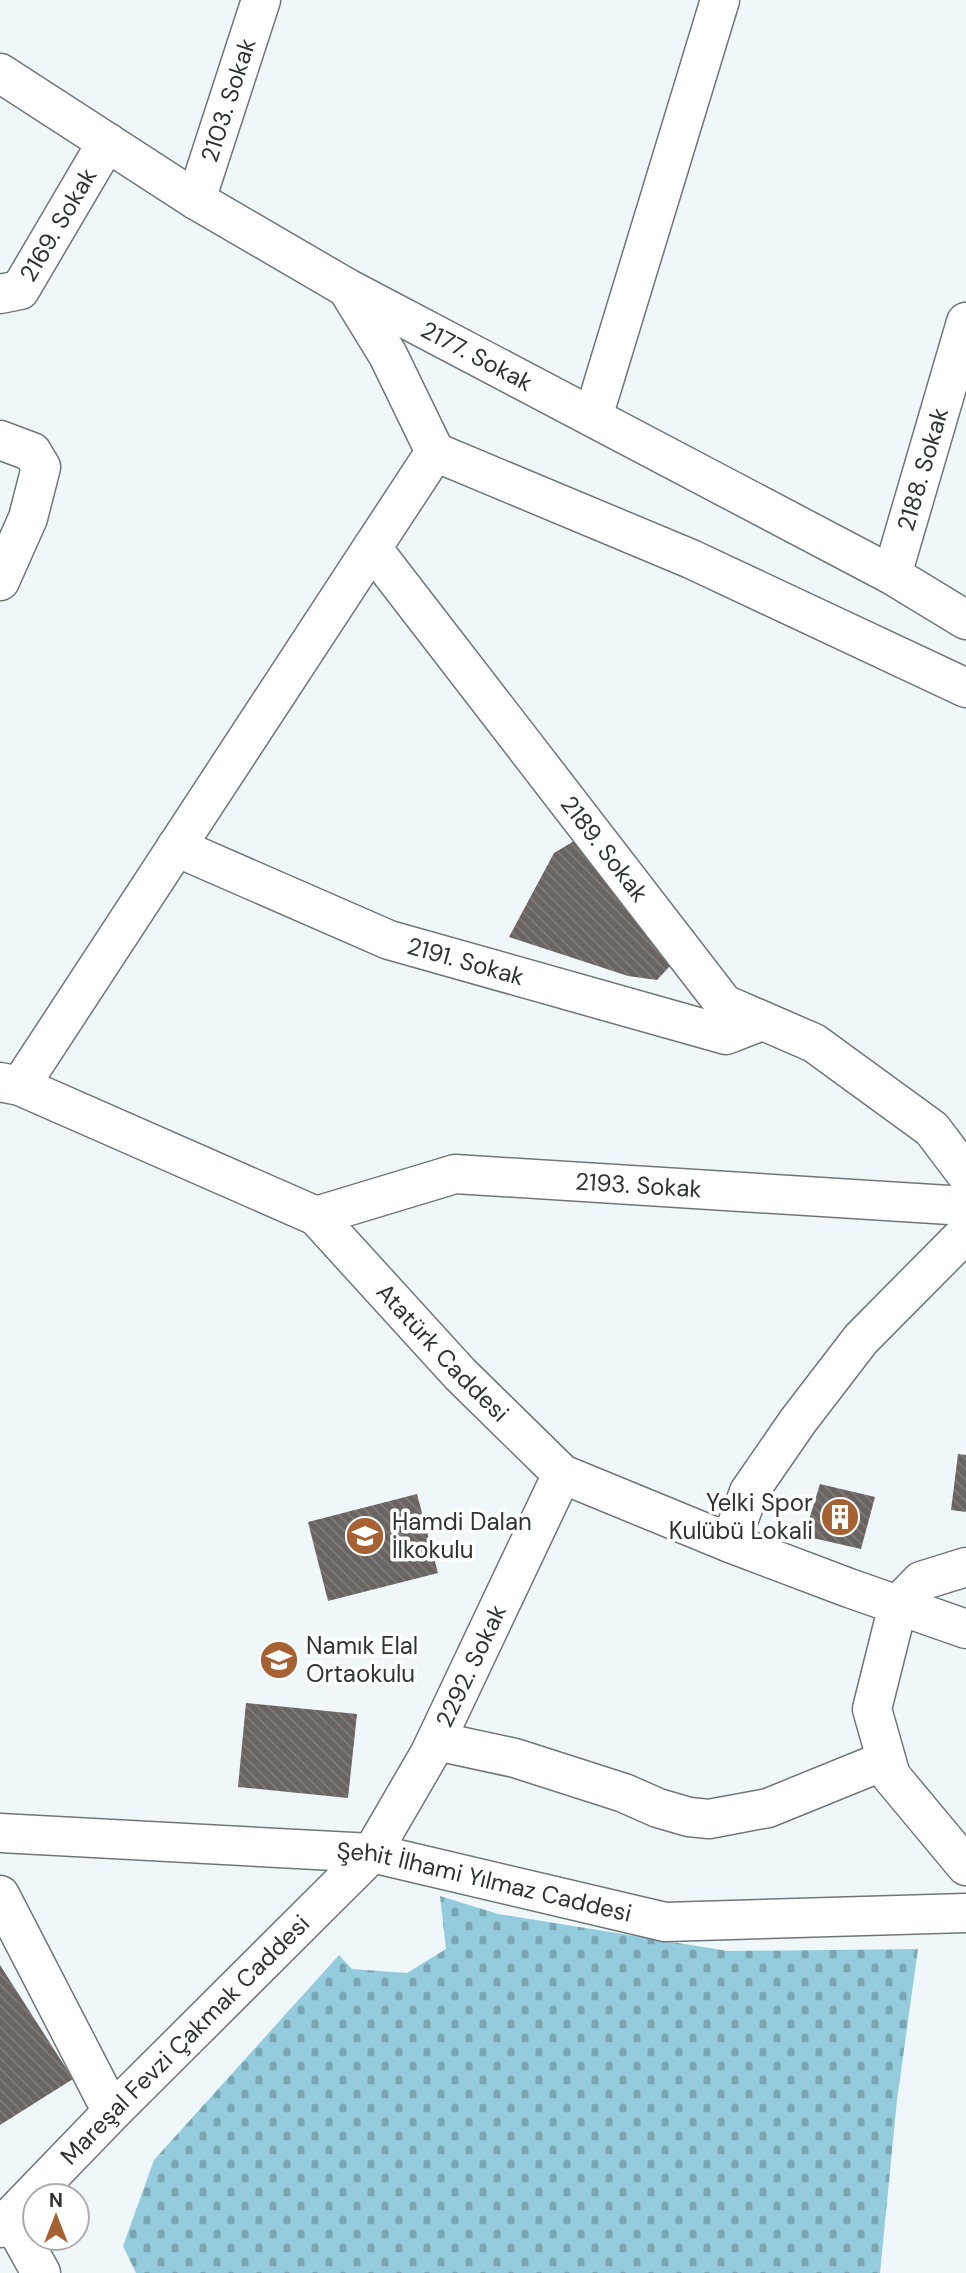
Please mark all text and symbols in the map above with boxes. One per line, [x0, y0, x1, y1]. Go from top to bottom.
street label: 2103. Sokak [193, 34, 263, 166]
street label: 2169. Sokak [12, 162, 103, 287]
street label: 2177. Sokak [416, 314, 538, 398]
street label: 2188. Sokak [890, 404, 955, 535]
street label: 2189. Sokak [554, 789, 655, 908]
street label: 2191. Sokak [404, 930, 528, 992]
street label: 2193. Sokak [574, 1166, 703, 1204]
street label: Atatürk Caddesi [370, 1277, 516, 1428]
place label: Yelki Spor Kulübü Lokali [669, 1487, 813, 1546]
building icon: Yelki Spor Kulübü Lokali [819, 1496, 861, 1538]
place label: Hamdi Dalan İlkokulu [392, 1506, 532, 1565]
school or university icon: Hamdi Dalan İlkokulu [344, 1515, 386, 1557]
street label: 2292. Sokak [428, 1599, 513, 1732]
place label: Namık Elal Ortaokulu [306, 1630, 418, 1689]
school or university icon: Namık Elal Ortaokulu [258, 1639, 300, 1681]
street label: Şehit İlhami Yılmaz Caddesi [336, 1835, 635, 1929]
street label: Mareşal Fevzi Çakmak Caddesi [54, 1908, 316, 2171]
north arrow [21, 2182, 91, 2252]
text: N [49, 2188, 63, 2213]

